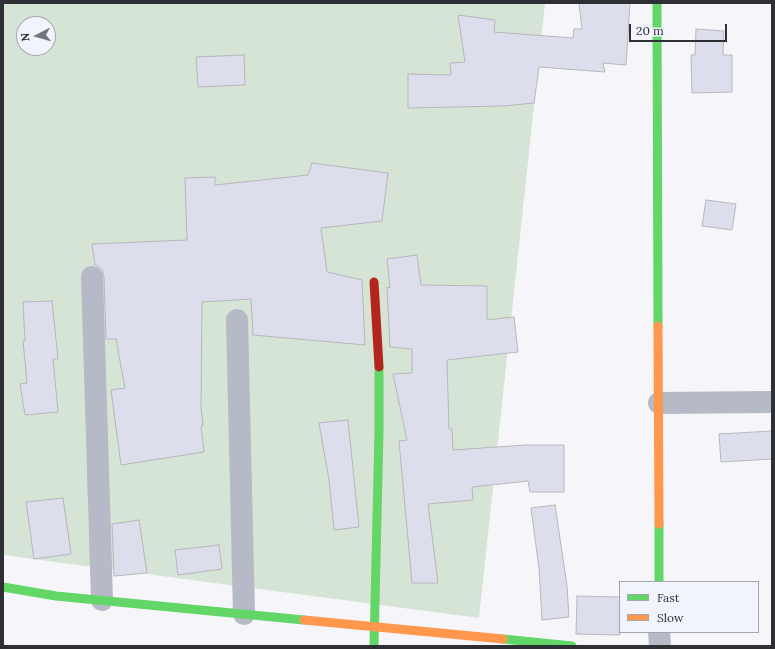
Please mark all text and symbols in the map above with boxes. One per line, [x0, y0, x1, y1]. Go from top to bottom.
north arrow [16, 16, 56, 56]
scale bar [631, 16, 729, 42]
text: 20 m [636, 23, 664, 38]
text: N [18, 32, 32, 42]
legend [619, 581, 759, 633]
text: Fast [657, 590, 680, 605]
text: Slow [657, 610, 684, 625]

